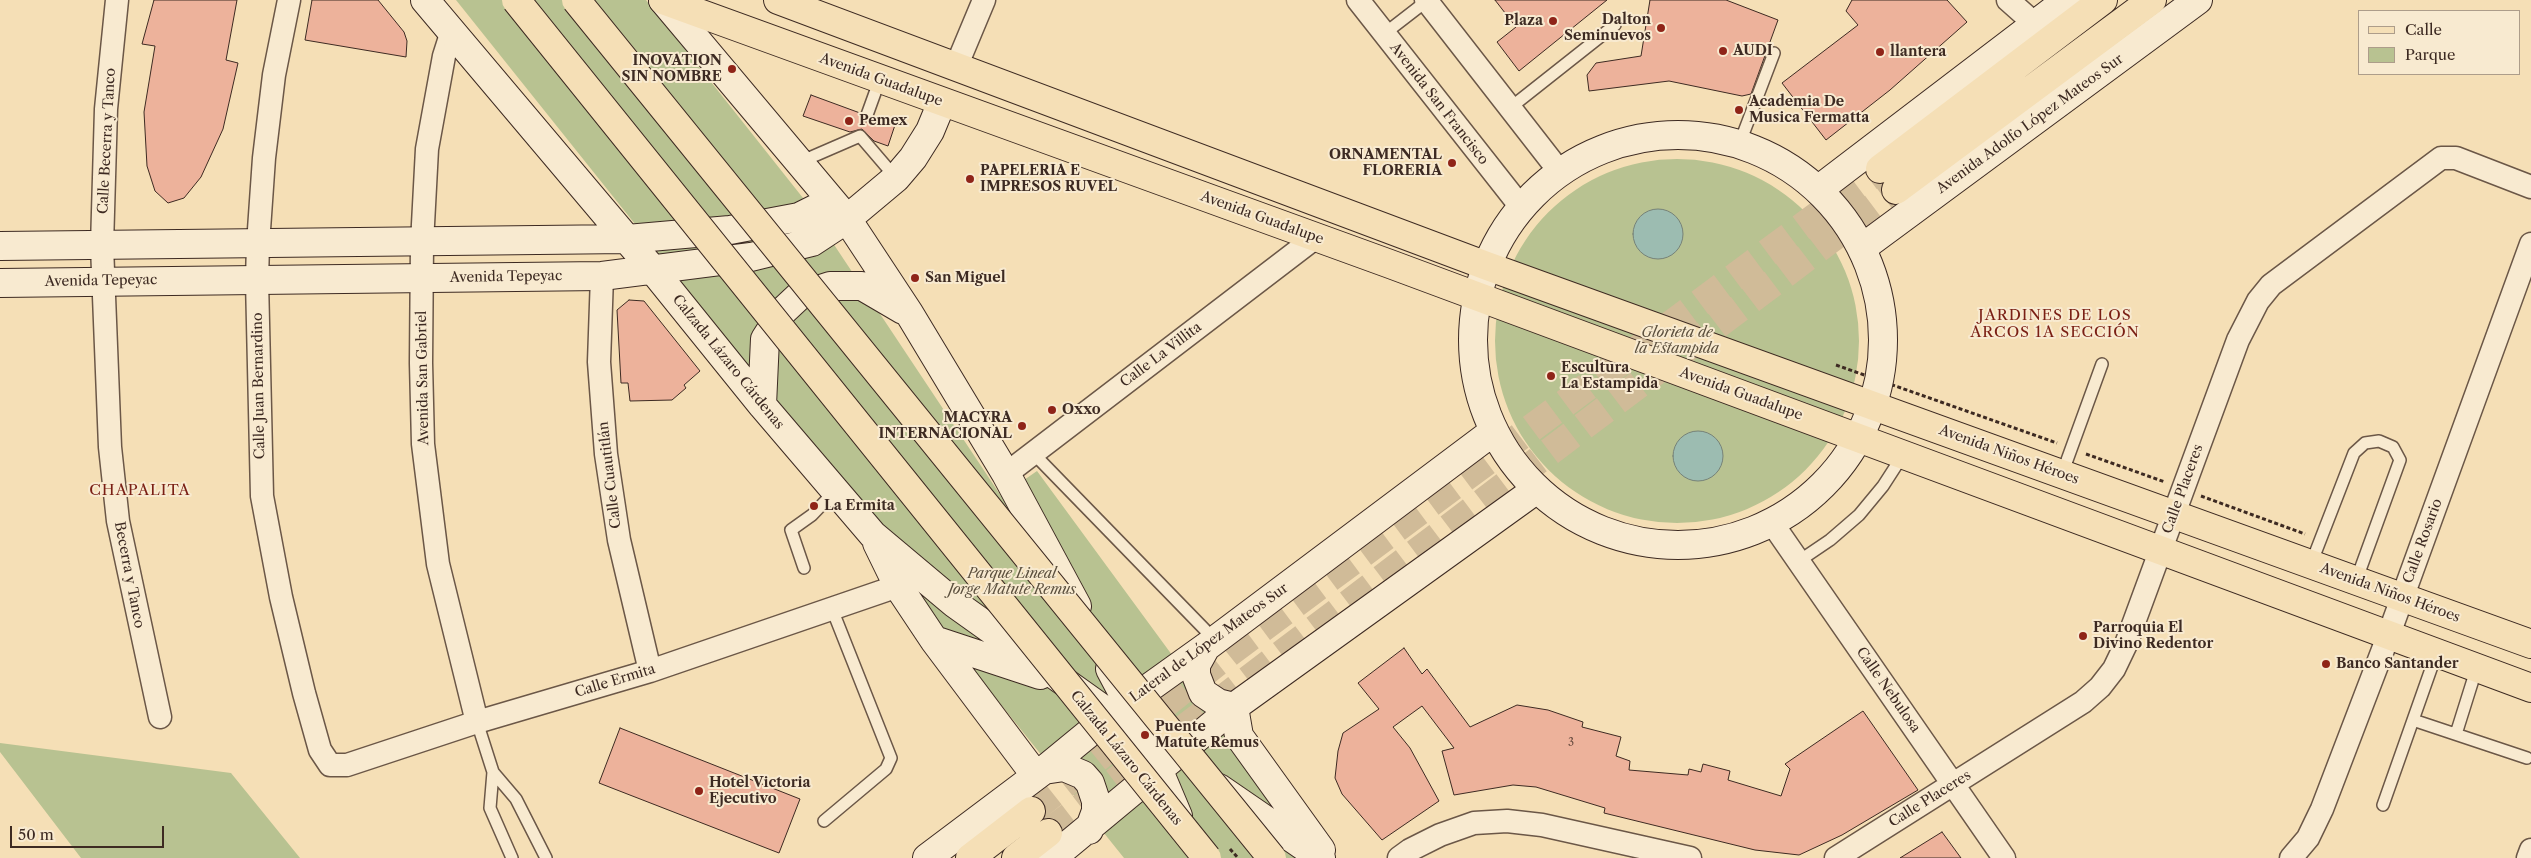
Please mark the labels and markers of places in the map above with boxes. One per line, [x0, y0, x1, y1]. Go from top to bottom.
place label: Dalton Seminuevos [1564, 12, 1651, 44]
place label: Plaza [1504, 13, 1543, 29]
marker: Plaza [1547, 15, 1559, 27]
marker: Dalton Seminuevos [1655, 22, 1667, 34]
place label: AUDI [1733, 43, 1773, 59]
place label: llantera [1890, 44, 1946, 60]
marker: AUDI [1717, 45, 1729, 57]
marker: llantera [1874, 46, 1886, 58]
place label: INOVATION SIN NOMBRE [621, 53, 722, 85]
marker: INOVATION SIN NOMBRE [726, 63, 738, 75]
place label: Academia De Musica Fermatta [1749, 94, 1869, 126]
marker: Academia De Musica Fermatta [1733, 104, 1745, 116]
place label: Pemex [859, 113, 907, 129]
marker: Pemex [843, 115, 855, 127]
place label: ORNAMENTAL FLORERIA [1329, 147, 1442, 180]
marker: ORNAMENTAL FLORERIA [1446, 157, 1458, 169]
place label: PAPELERIA E IMPRESOS RUVEL [980, 163, 1117, 196]
marker: PAPELERIA E IMPRESOS RUVEL [964, 173, 976, 185]
place label: San Miguel [925, 270, 1006, 286]
marker: San Miguel [909, 272, 921, 284]
place label: Escultura La Estampida [1561, 360, 1658, 392]
marker: Escultura La Estampida [1545, 370, 1557, 382]
place label: Oxxo [1062, 402, 1101, 418]
marker: Oxxo [1046, 404, 1058, 416]
place label: MACYRA INTERNACIONAL [878, 410, 1012, 442]
marker: MACYRA INTERNACIONAL [1016, 420, 1028, 432]
place label: La Ermita [824, 498, 895, 514]
marker: La Ermita [808, 500, 820, 512]
place label: Parroquia El Divino Redentor [2093, 620, 2213, 652]
marker: Parroquia El Divino Redentor [2077, 630, 2089, 642]
place label: Banco Santander [2336, 656, 2459, 672]
marker: Banco Santander [2320, 658, 2332, 670]
place label: Puente Matute Remus [1155, 719, 1259, 752]
marker: Puente Matute Remus [1139, 729, 1151, 741]
place label: Hotel Victoria Ejecutivo [709, 775, 811, 808]
marker: Hotel Victoria Ejecutivo [693, 785, 705, 797]

